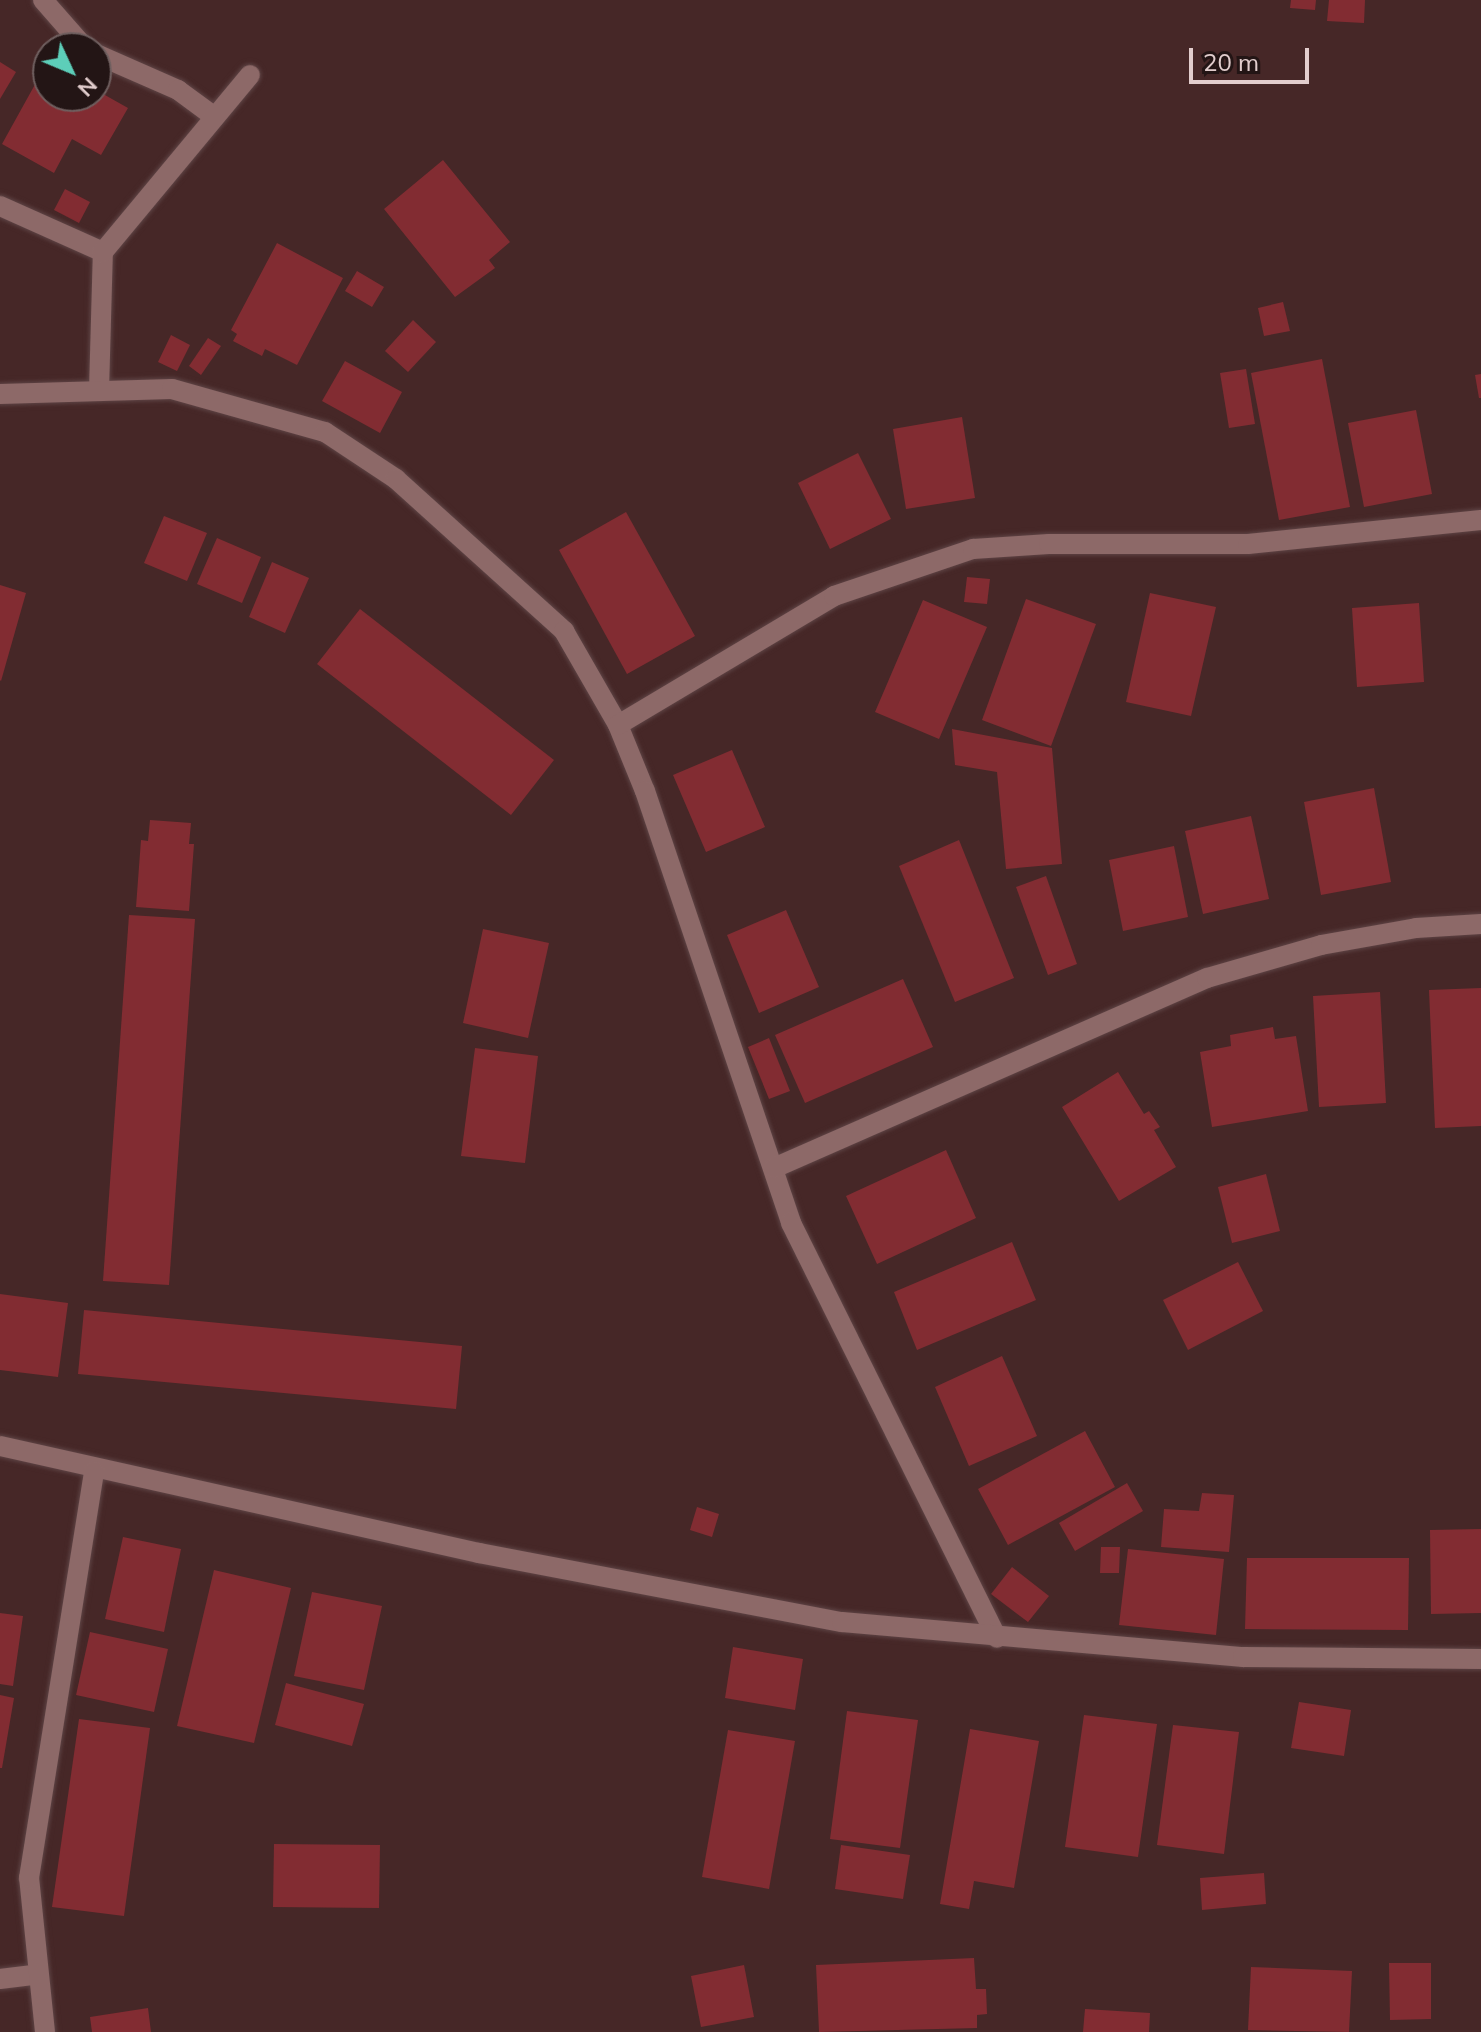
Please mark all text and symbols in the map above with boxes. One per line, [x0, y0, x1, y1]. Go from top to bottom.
north arrow [32, 32, 112, 112]
scale bar [1193, 32, 1313, 82]
text: 20 m [1203, 47, 1259, 77]
text: N [72, 72, 104, 103]

